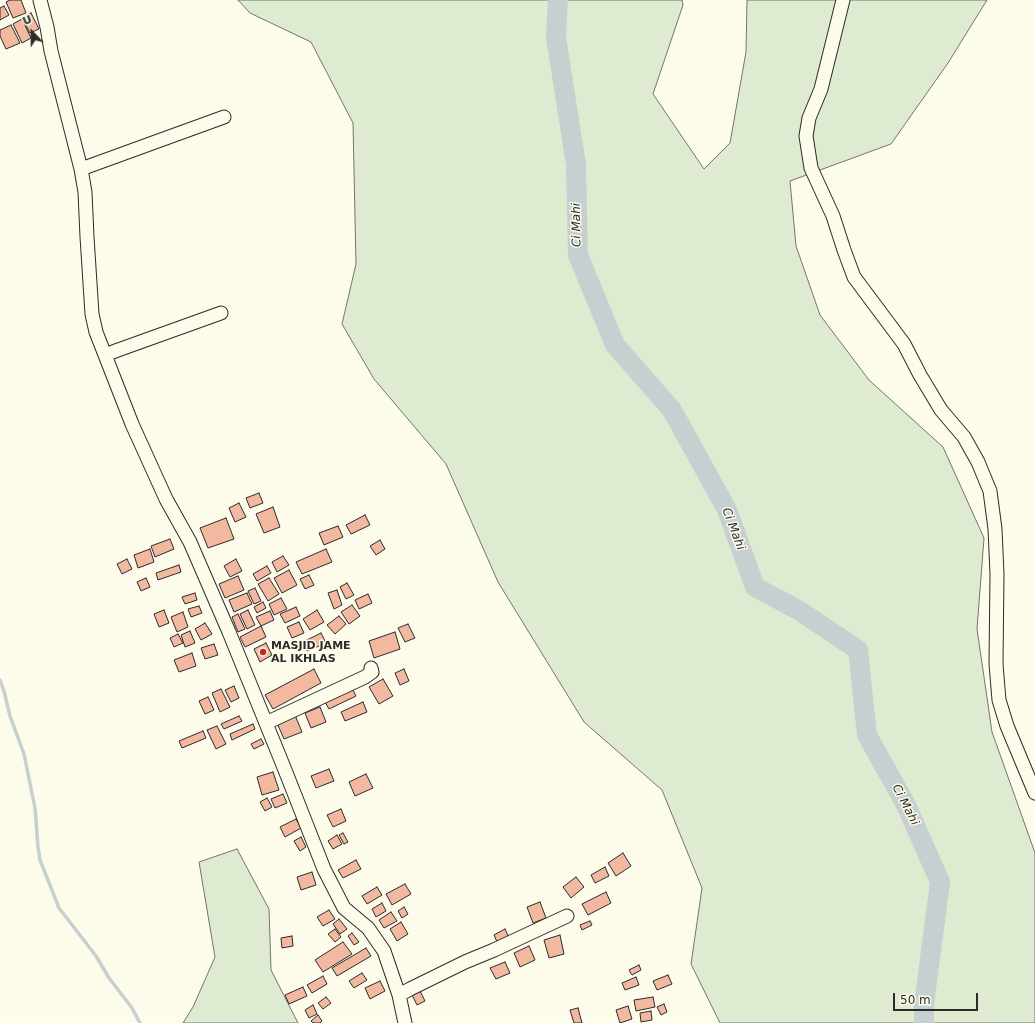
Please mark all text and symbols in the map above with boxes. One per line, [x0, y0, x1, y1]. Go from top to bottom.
north arrow [12, 12, 52, 52]
text: U [21, 13, 34, 28]
water label: Ci Mahi [569, 203, 585, 247]
water label: Ci Mahi [718, 506, 748, 552]
place label: MASJID JAME AL IKHLAS [271, 639, 351, 665]
marker: MASJID JAME AL IKHLAS [258, 647, 268, 657]
water label: Ci Mahi [889, 782, 921, 828]
scale bar [895, 985, 980, 1011]
text: 50 m [900, 993, 931, 1007]

